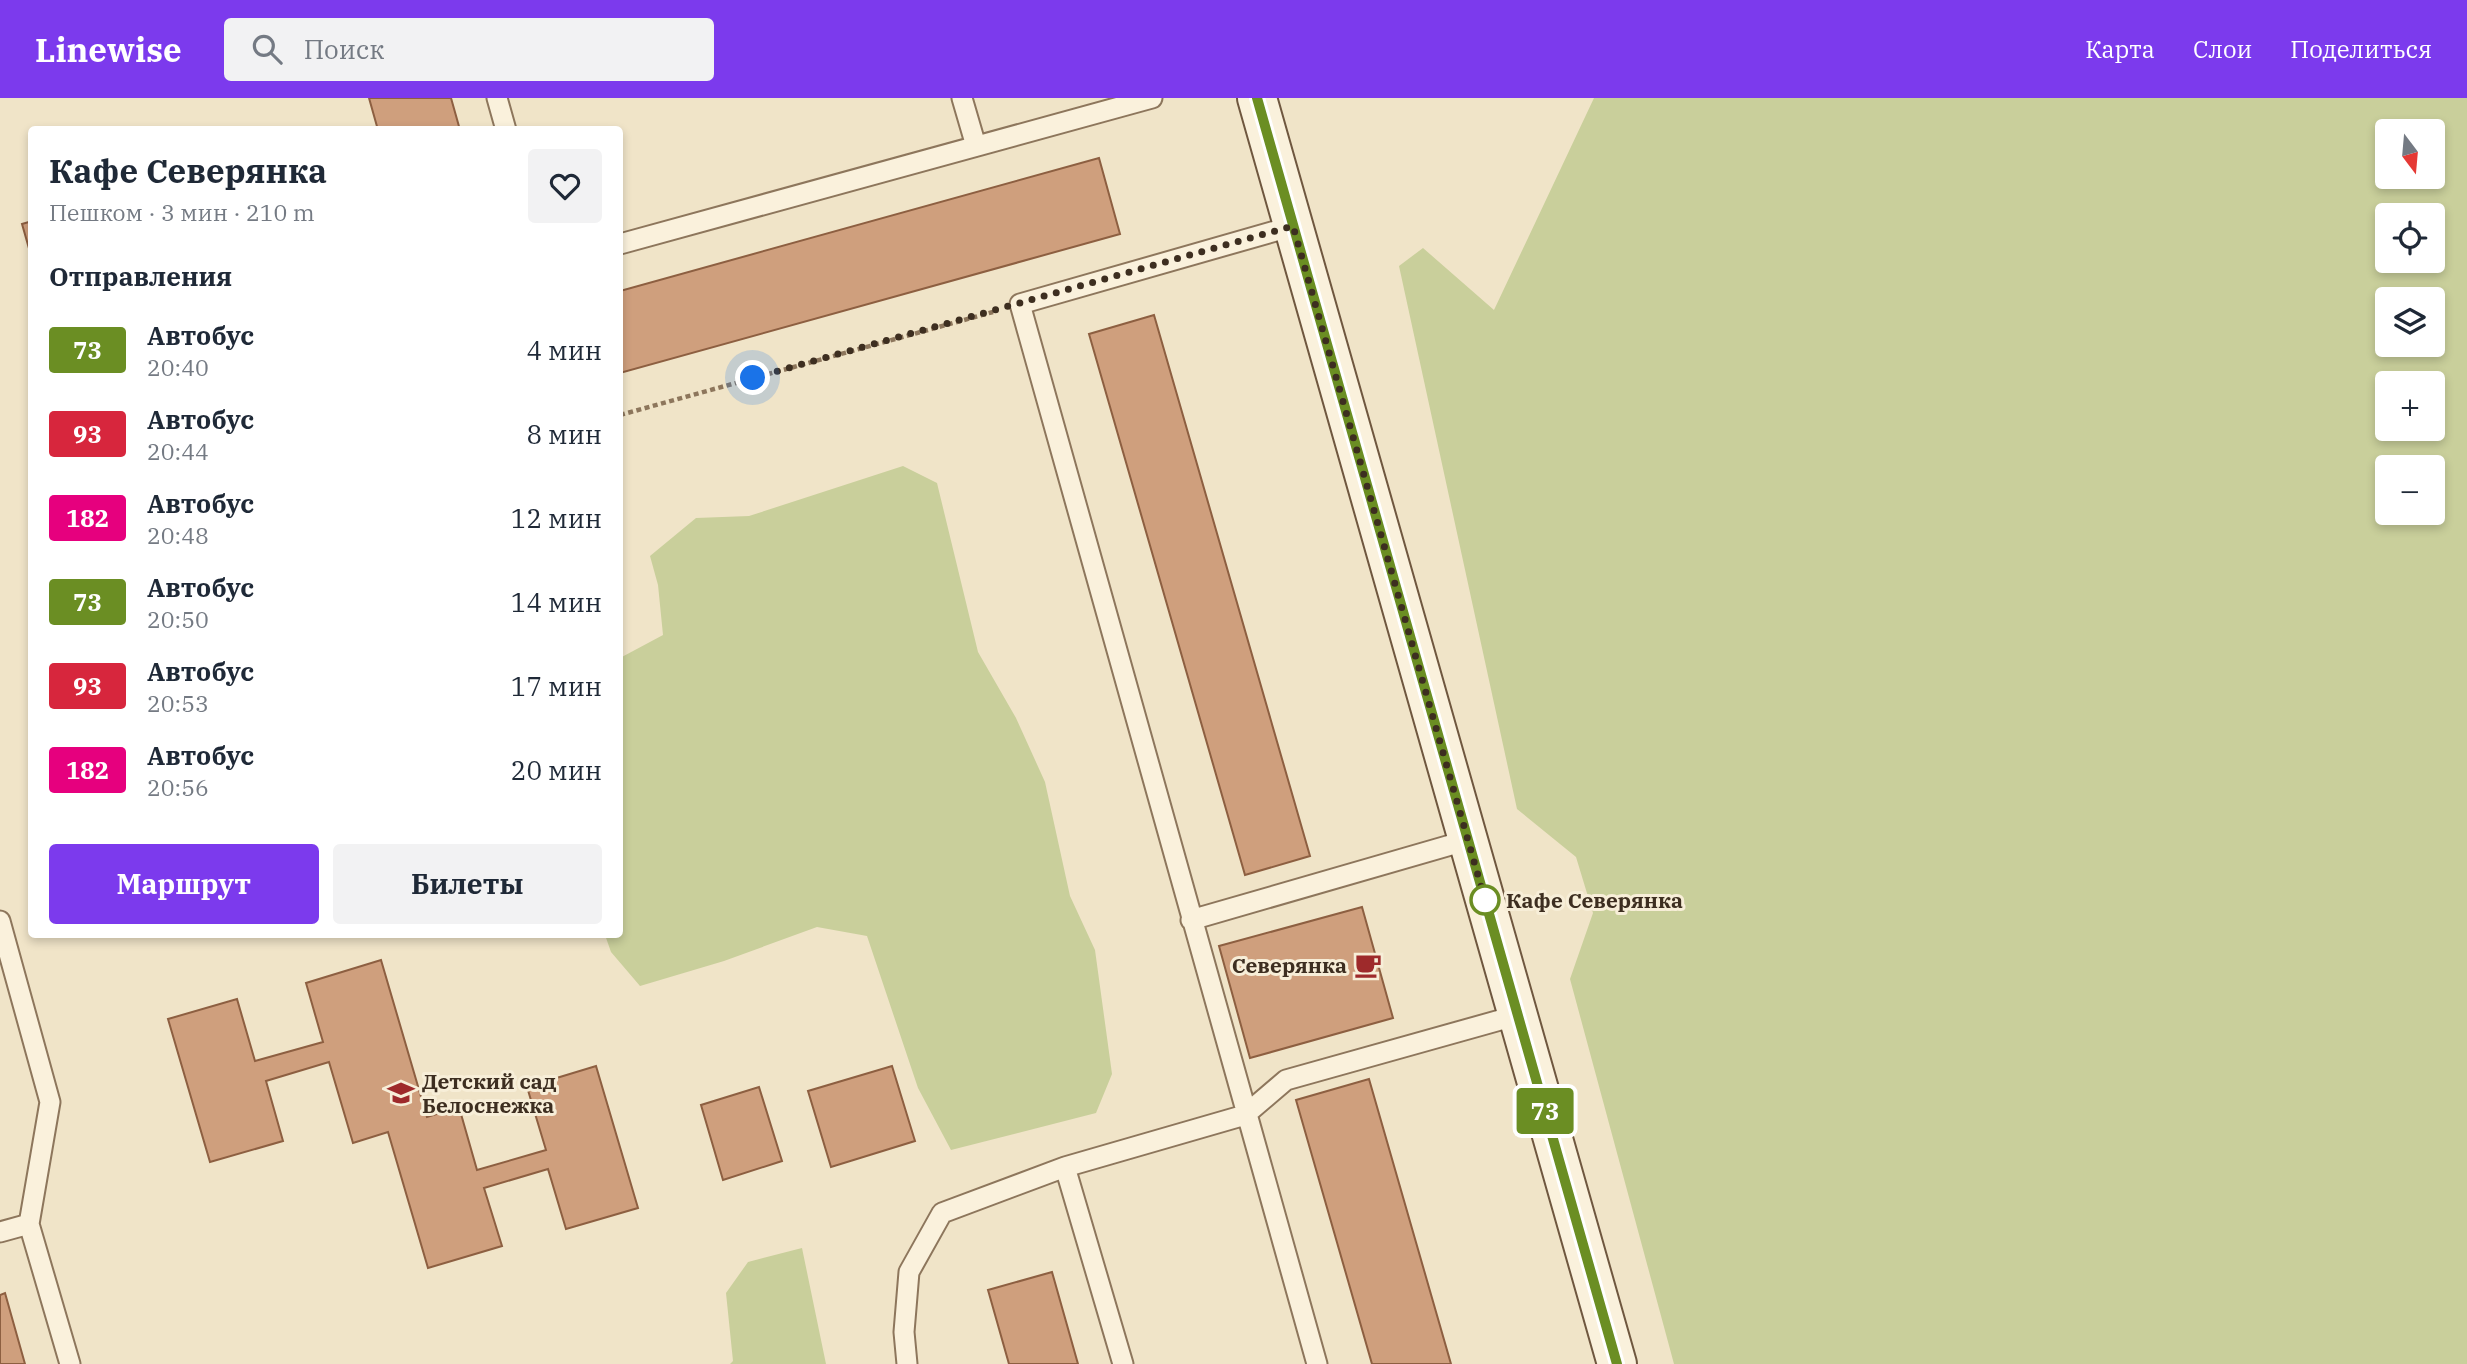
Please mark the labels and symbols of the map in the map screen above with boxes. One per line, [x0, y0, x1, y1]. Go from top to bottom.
north arrow [2375, 119, 2445, 189]
your location [735, 360, 770, 395]
marker: Кафе Северянка [1470, 885, 1500, 915]
place label: Кафе Северянка [1506, 886, 1683, 914]
cafe icon: Северянка [1353, 950, 1383, 980]
place label: Северянка [1232, 951, 1347, 979]
place label: Детский сад Белоснежка [422, 1067, 557, 1119]
school or university icon: Детский сад Белоснежка [386, 1078, 416, 1108]
line badge: 73 [1514, 1088, 1576, 1134]

